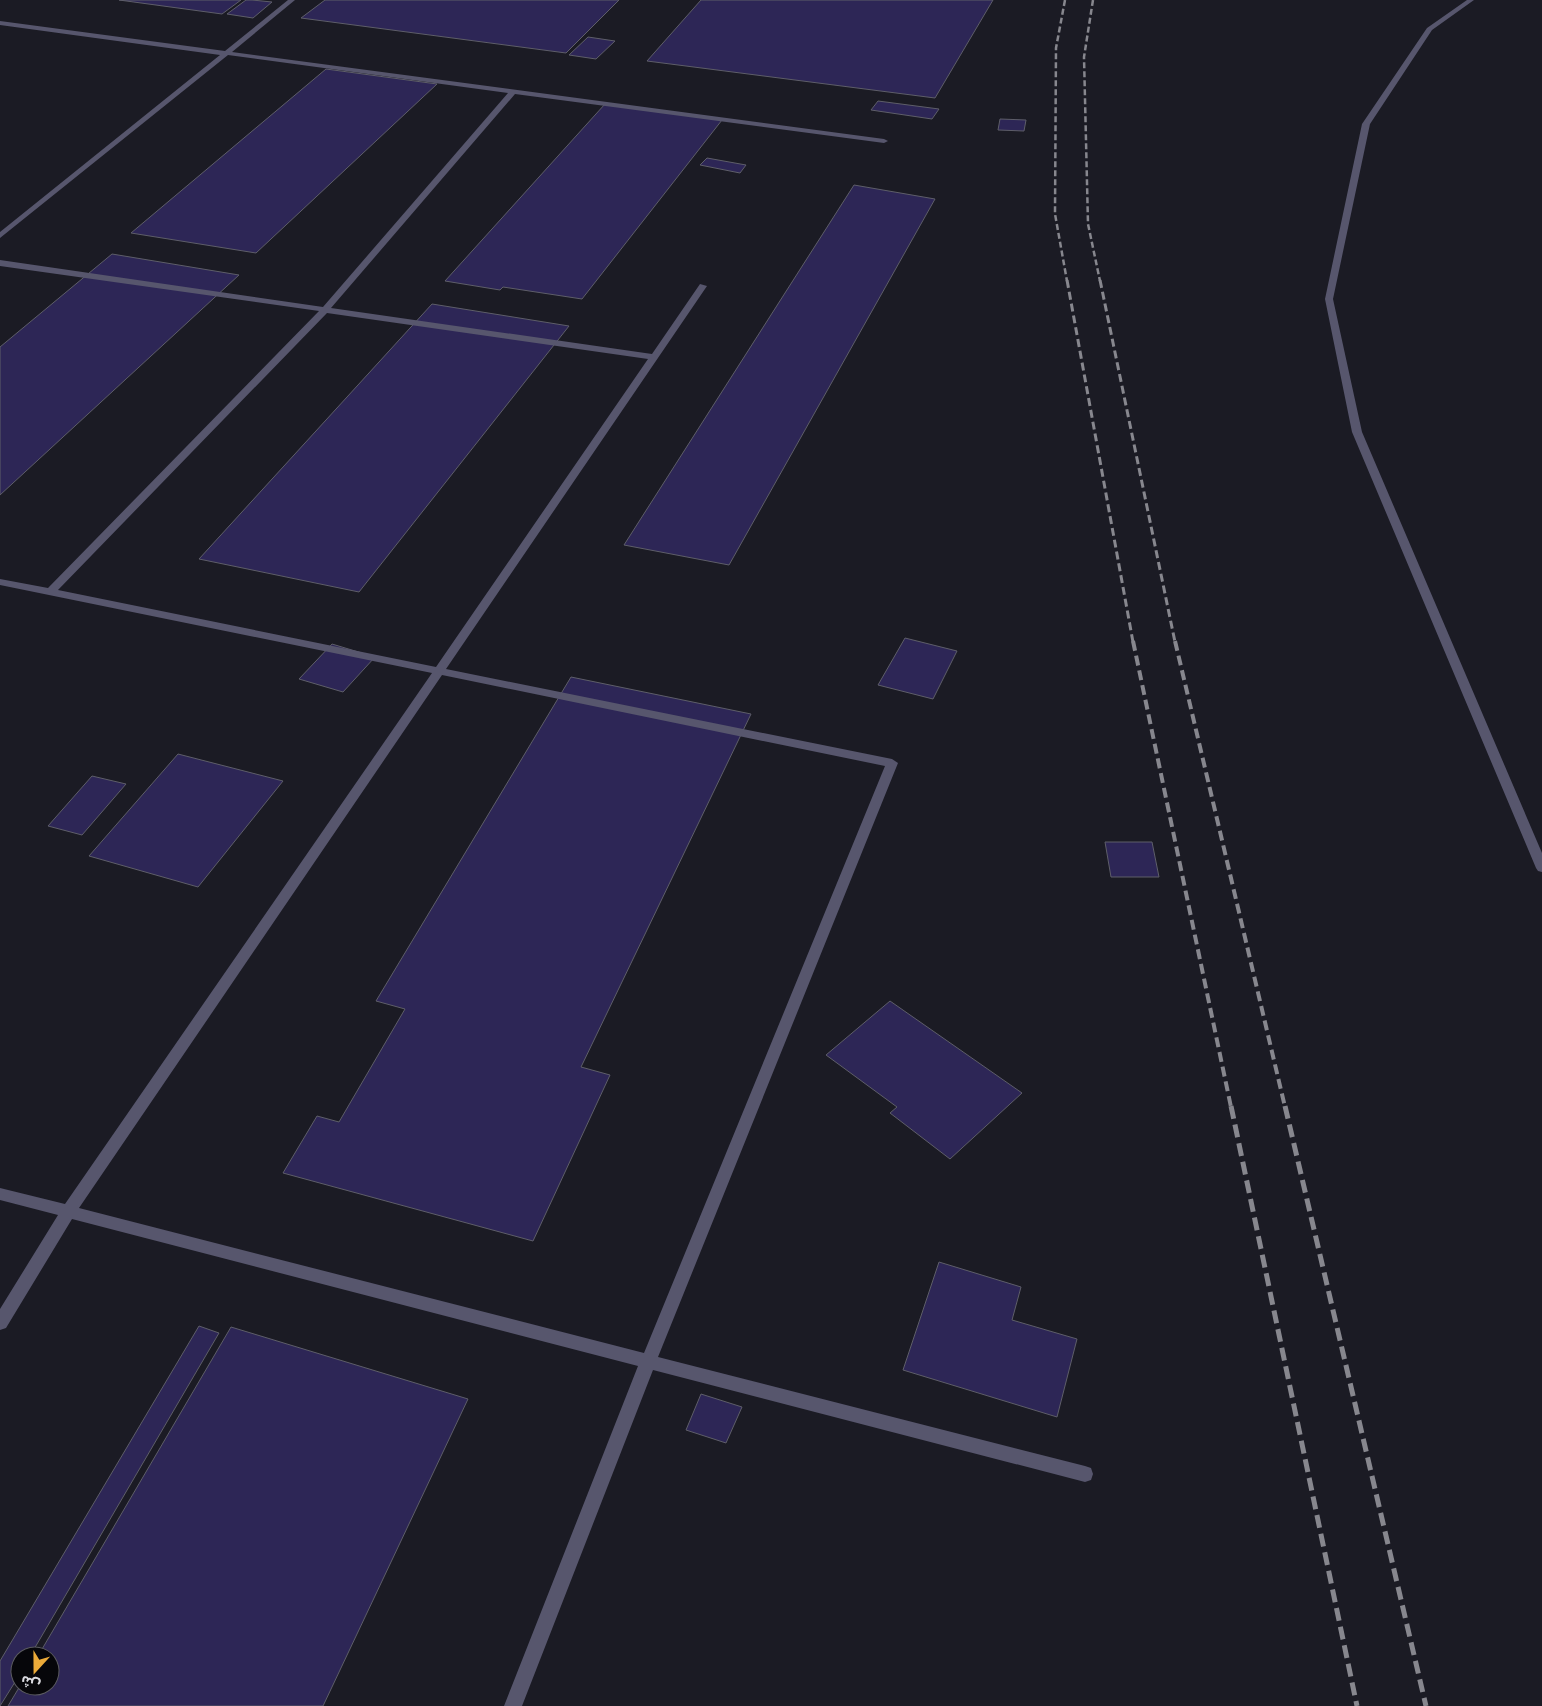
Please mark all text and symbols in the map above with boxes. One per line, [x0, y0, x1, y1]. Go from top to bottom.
north arrow [10, 1646, 60, 1696]
text: ش [19, 1672, 42, 1694]

